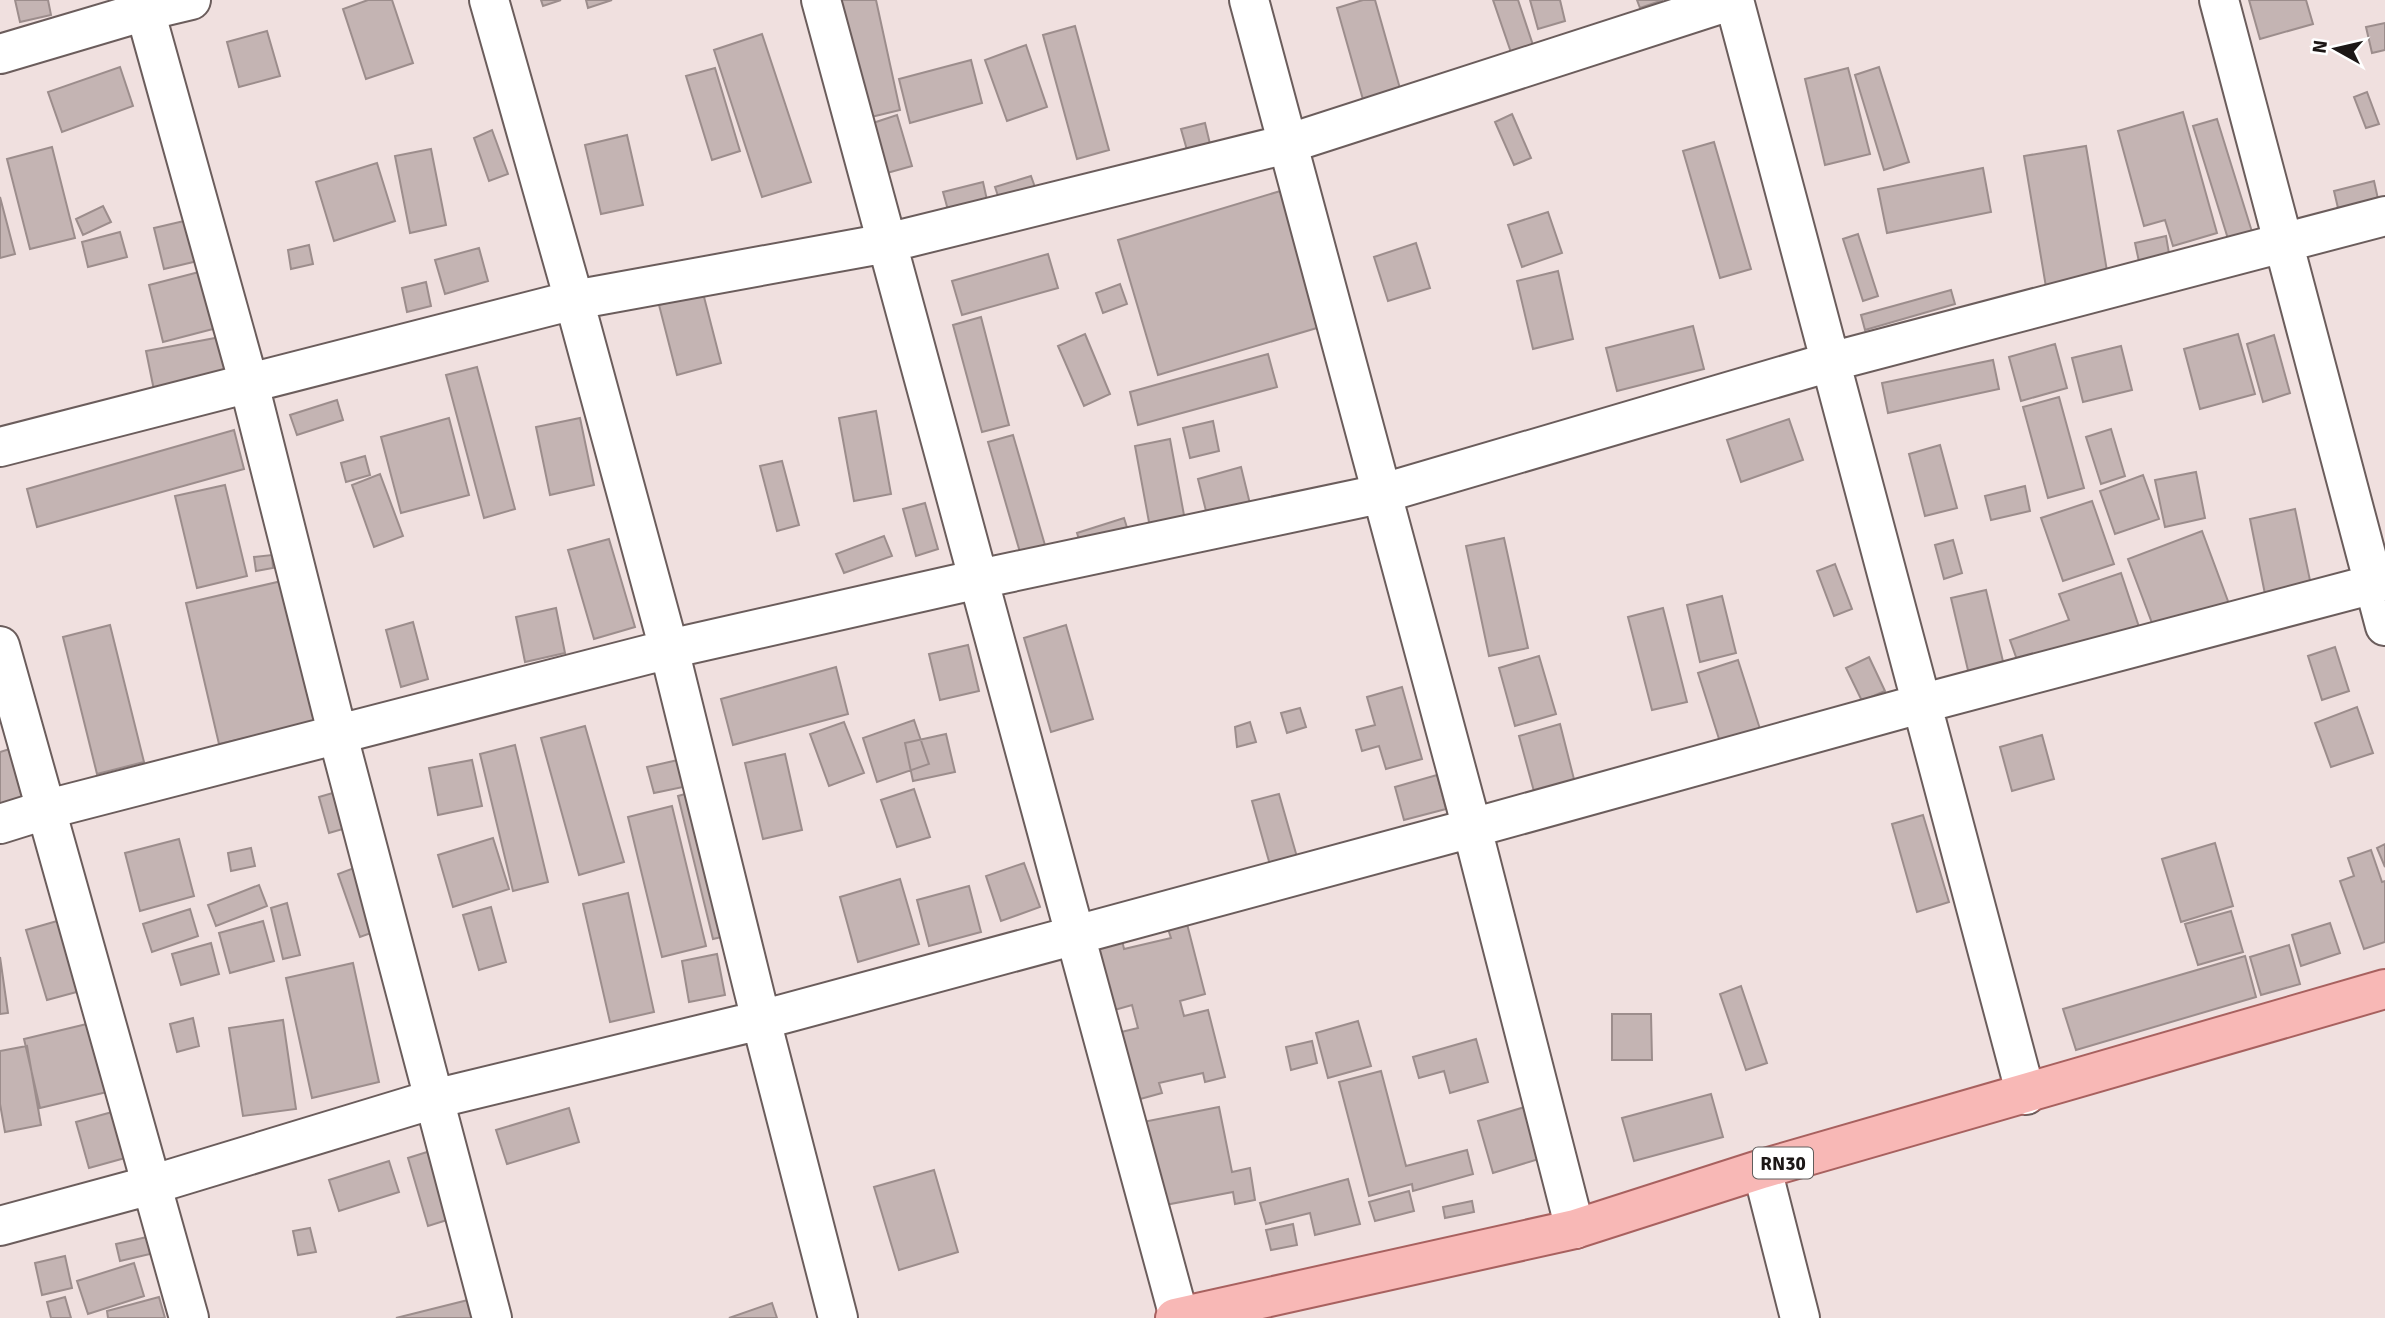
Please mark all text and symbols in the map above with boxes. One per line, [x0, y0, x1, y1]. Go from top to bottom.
north arrow [2301, 14, 2371, 84]
text: N [2307, 39, 2333, 55]
road number: RN30 [1753, 1148, 1813, 1178]

